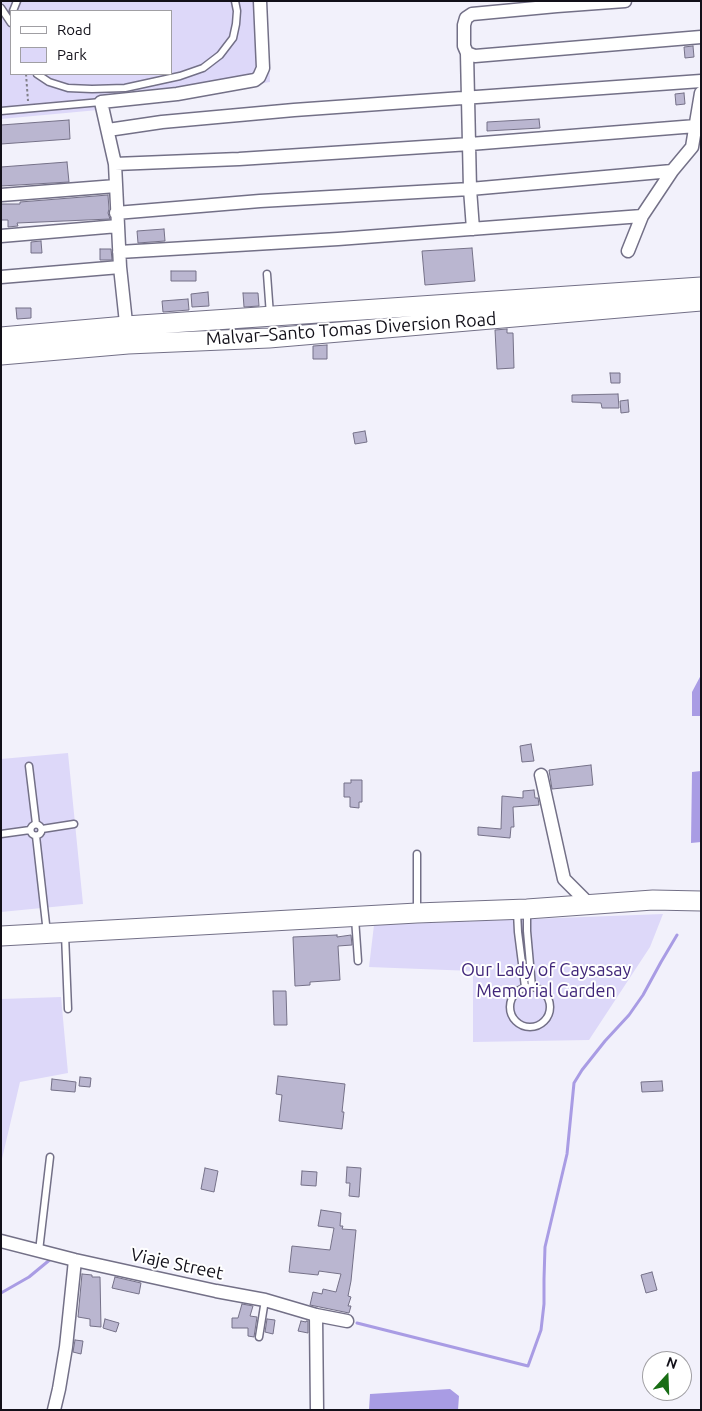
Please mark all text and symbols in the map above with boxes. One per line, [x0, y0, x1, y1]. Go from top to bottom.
legend [10, 10, 172, 75]
text: Road [57, 21, 92, 38]
text: Park [57, 46, 87, 63]
street label: Malvar–Santo Tomas Diversion Road [205, 308, 497, 350]
park label: Our Lady of Caysasay Memorial Garden [461, 959, 631, 1002]
street label: Viaje Street [129, 1244, 225, 1284]
north arrow [642, 1351, 692, 1401]
text: N [664, 1354, 679, 1372]

